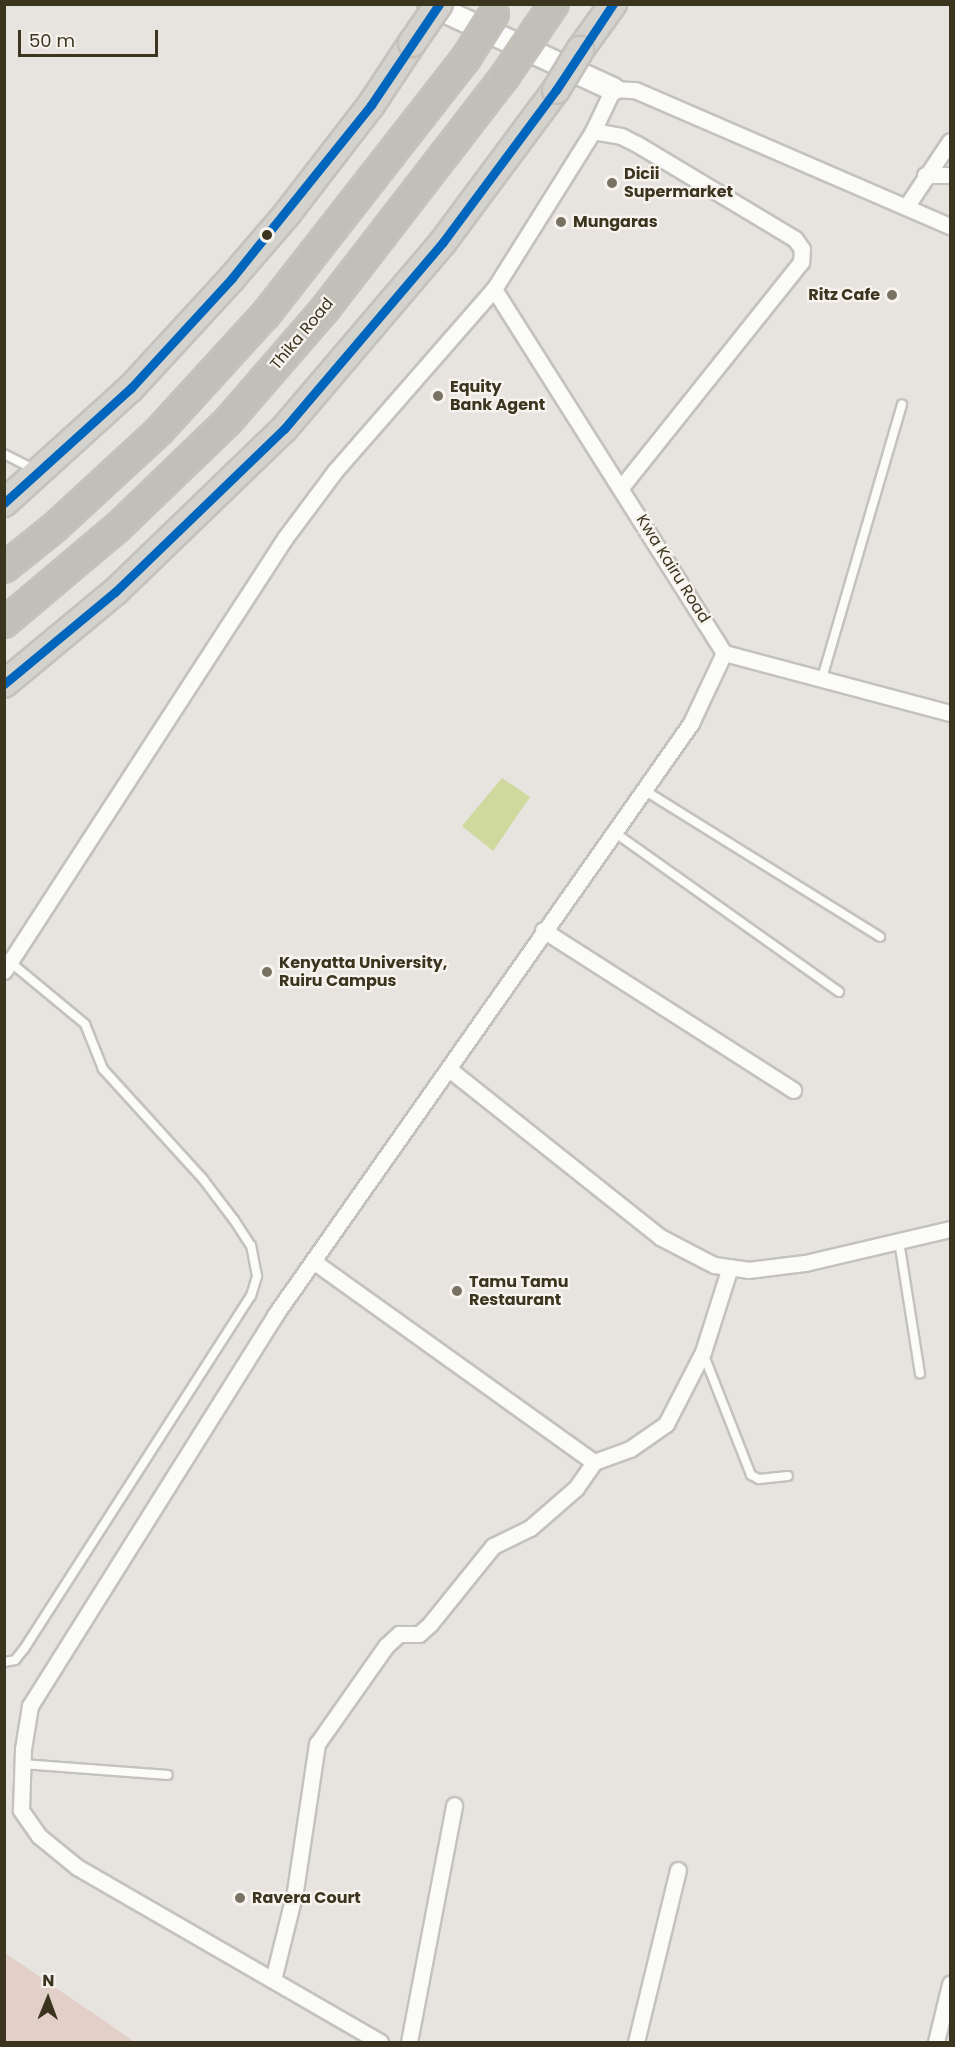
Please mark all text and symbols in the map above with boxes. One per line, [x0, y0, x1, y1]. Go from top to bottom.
scale bar [21, 18, 160, 56]
text: 50 m [29, 28, 75, 53]
place label: Dicii Supermarket [624, 164, 733, 202]
marker: Dicii Supermarket [605, 176, 619, 190]
place label: Mungaras [573, 212, 658, 232]
marker: Mungaras [554, 215, 568, 229]
unlabelled marker [261, 229, 273, 241]
place label: Ritz Cafe [808, 285, 880, 305]
marker: Ritz Cafe [885, 288, 899, 302]
street label: Thika Road [266, 294, 338, 374]
place label: Equity Bank Agent [450, 377, 545, 415]
marker: Equity Bank Agent [431, 389, 445, 403]
street label: Kwa Kairu Road [632, 511, 714, 627]
place label: Kenyatta University, Ruiru Campus [279, 953, 447, 991]
marker: Kenyatta University, Ruiru Campus [260, 965, 274, 979]
place label: Tamu Tamu Restaurant [469, 1272, 568, 1310]
marker: Tamu Tamu Restaurant [450, 1284, 464, 1298]
place label: Ravera Court [252, 1888, 361, 1908]
marker: Ravera Court [233, 1891, 247, 1905]
north arrow [18, 1969, 78, 2029]
text: N [42, 1969, 55, 1992]

